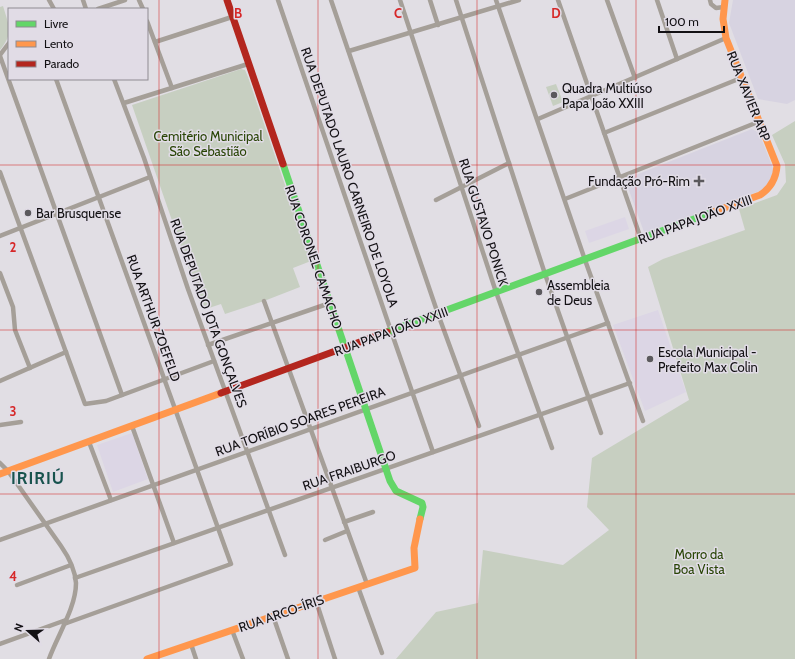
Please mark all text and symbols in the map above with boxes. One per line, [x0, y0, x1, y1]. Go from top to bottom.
text: B [234, 5, 242, 21]
text: C [394, 5, 402, 21]
text: D [551, 5, 561, 21]
legend [8, 8, 148, 80]
scale bar [659, 8, 724, 34]
text: 100 m [665, 14, 699, 29]
text: Livre [44, 16, 68, 31]
text: Lento [44, 36, 74, 51]
street label: RUA DEPUTADO LAURO CARNEIRO DE LOYOLA [298, 45, 402, 309]
street label: RUA XAVIER ARP [724, 49, 775, 144]
text: Parado [44, 56, 80, 71]
place label: Quadra Multiúso Papa João XXIII [562, 80, 652, 111]
marker: Quadra Multiúso Papa João XXIII [549, 90, 559, 100]
park label: Cemitério Municipal São Sebastião [153, 128, 263, 159]
street label: RUA GUSTAVO PONICK [456, 156, 512, 288]
place label: Fundação Pró-Rim [588, 173, 690, 189]
marker: Fundação Pró-Rim [693, 175, 705, 187]
street label: RUA CORONEL CAMACHO [282, 183, 346, 331]
street label: RUA PAPA JOÃO XXIII [636, 191, 754, 247]
place label: Bar Brusquense [36, 205, 121, 221]
marker: Bar Brusquense [23, 208, 33, 218]
street label: RUA DEPUTADO JOTA GONÇALVES [167, 216, 251, 410]
text: 2 [10, 239, 17, 255]
street label: RUA ARTHUR ZOEFELD [124, 252, 184, 384]
place label: Assembleia de Deus [547, 277, 610, 308]
marker: Assembleia de Deus [534, 287, 544, 297]
street label: RUA PAPA JOÃO XXIII [332, 303, 450, 359]
place label: Escola Municipal - Prefeito Max Colin [658, 344, 758, 375]
marker: Escola Municipal - Prefeito Max Colin [645, 354, 655, 364]
street label: RUA TORÍBIO SOARES PEREIRA [213, 382, 387, 459]
text: 3 [9, 403, 17, 419]
street label: RUA FRAIBURGO [300, 447, 398, 493]
district label: IRIRIÚ [11, 468, 65, 488]
park label: Morro da Boa Vista [673, 546, 725, 577]
text: 4 [9, 568, 17, 584]
street label: RUA ARCO-ÍRIS [236, 590, 326, 635]
north arrow [8, 611, 48, 651]
text: N [11, 622, 27, 634]

